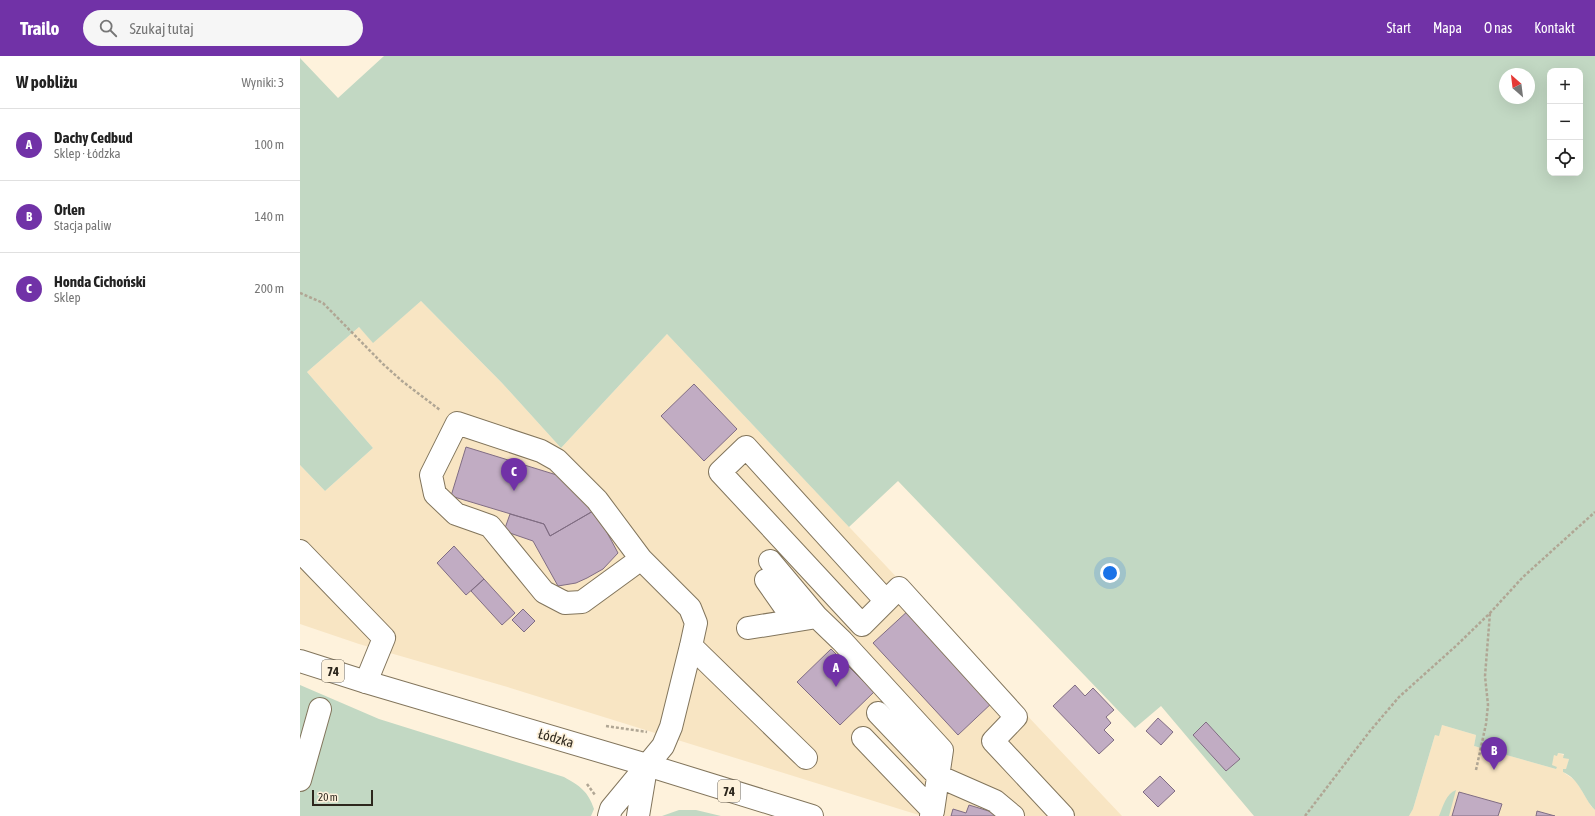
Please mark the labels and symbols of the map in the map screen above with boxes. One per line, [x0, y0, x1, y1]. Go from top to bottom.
north arrow [1499, 68, 1535, 104]
pin: C [501, 458, 527, 491]
your location [1100, 563, 1120, 583]
pin: A [823, 654, 849, 687]
road number: 74 [322, 660, 344, 682]
street label: Łódzka [536, 725, 576, 751]
pin: B [1481, 737, 1507, 770]
road number: 74 [718, 780, 740, 802]
scale bar [312, 788, 373, 807]

